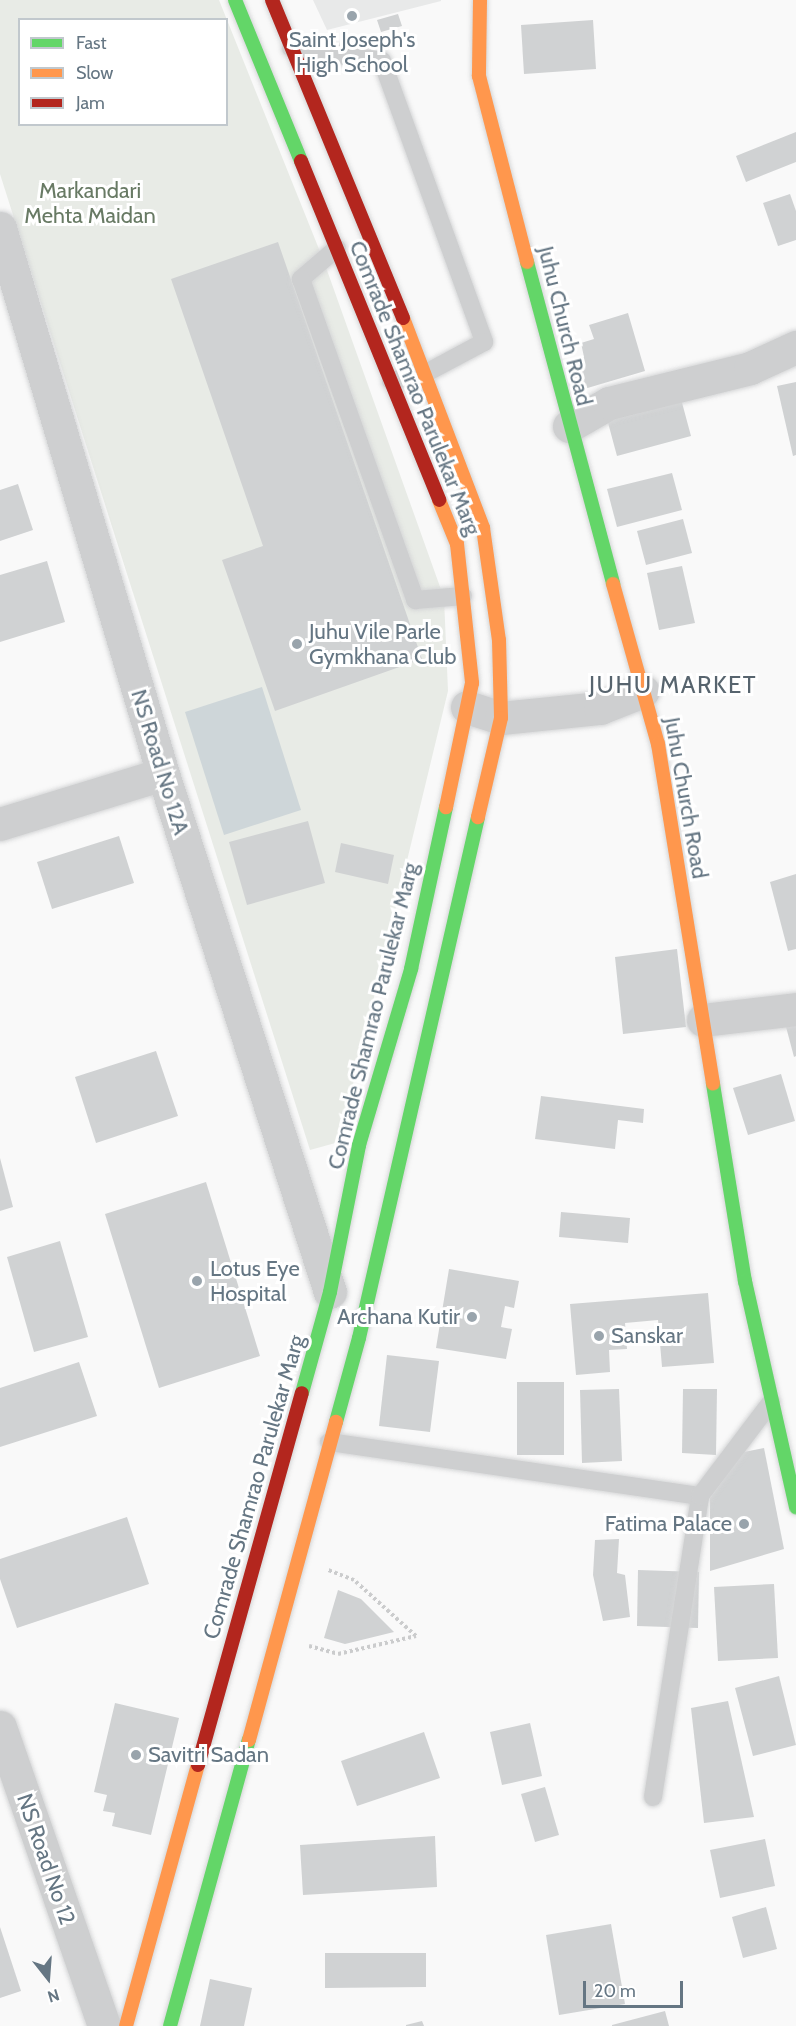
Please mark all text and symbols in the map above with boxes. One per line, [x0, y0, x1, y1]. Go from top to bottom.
marker: Saint Joseph's High School [345, 9, 359, 23]
legend [18, 18, 228, 126]
place label: Saint Joseph's High School [289, 26, 415, 78]
text: Fast [76, 32, 107, 54]
text: Slow [76, 62, 113, 84]
text: Jam [76, 92, 105, 114]
park label: Markandari Mehta Maidan [24, 177, 156, 228]
street label: Comrade Shamrao Parulekar Marg [344, 237, 486, 539]
street label: Juhu Church Road [532, 243, 598, 409]
place label: Juhu Vile Parle Gymkhana Club [309, 618, 457, 670]
marker: Juhu Vile Parle Gymkhana Club [290, 637, 304, 651]
district label: JUHU MARKET [589, 671, 757, 699]
street label: NS Road No 12A [125, 686, 195, 838]
street label: Juhu Church Road [659, 715, 713, 881]
street label: Comrade Shamrao Parulekar Marg [322, 860, 424, 1172]
place label: Lotus Eye Hospital [210, 1255, 300, 1306]
marker: Lotus Eye Hospital [188, 1272, 206, 1290]
place label: Archana Kutir [337, 1304, 460, 1330]
marker: Archana Kutir [465, 1310, 479, 1324]
place label: Sanskar [611, 1323, 683, 1349]
marker: Sanskar [592, 1329, 606, 1343]
street label: Comrade Shamrao Parulekar Marg [198, 1332, 310, 1642]
place label: Fatima Palace [605, 1511, 732, 1537]
marker: Fatima Palace [737, 1517, 751, 1531]
place label: Savitri Sadan [148, 1742, 269, 1768]
marker: Savitri Sadan [129, 1748, 143, 1762]
street label: NS Road No 12 [11, 1790, 81, 1928]
north arrow [18, 1948, 78, 2008]
scale bar [586, 1969, 686, 2007]
text: 20 m [594, 1980, 636, 2002]
text: N [45, 1985, 62, 2006]

